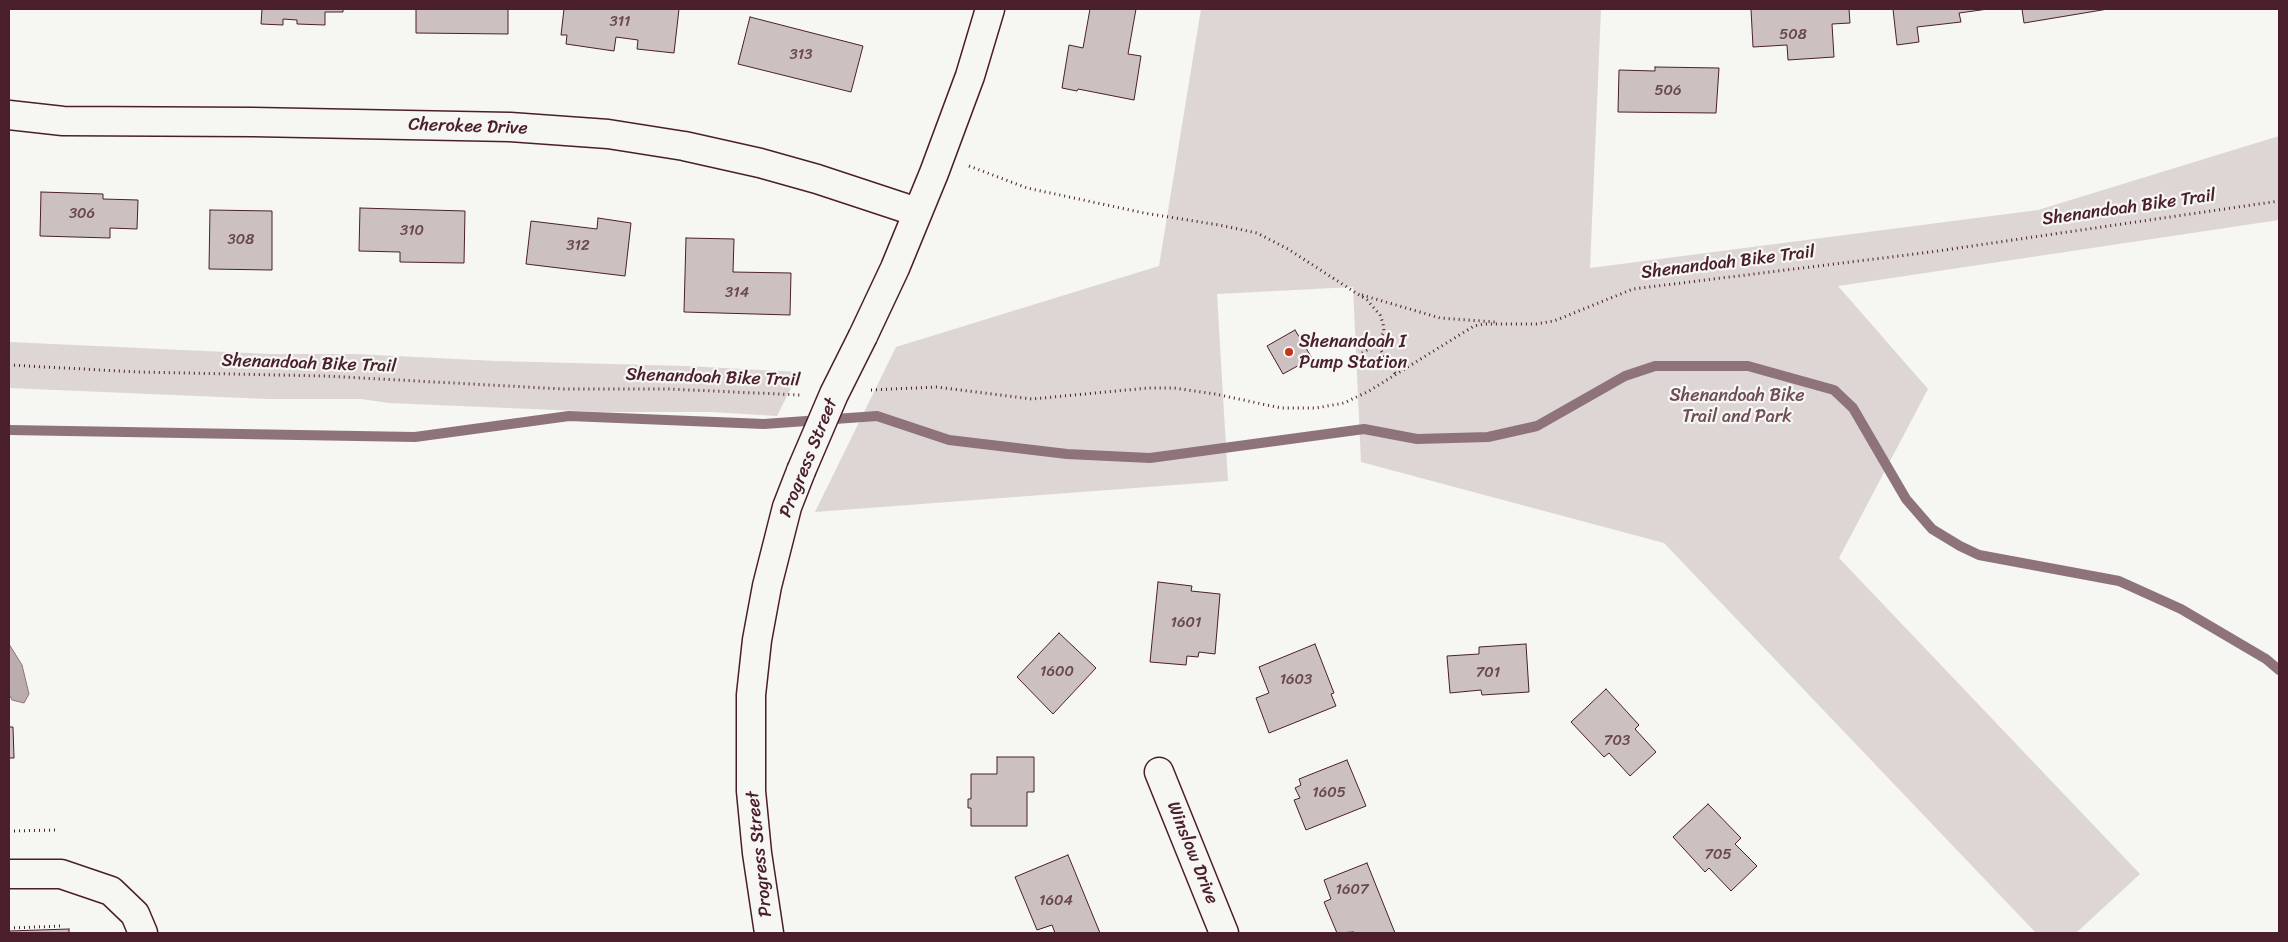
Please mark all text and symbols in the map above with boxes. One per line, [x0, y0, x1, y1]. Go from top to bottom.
house number: 311 [609, 13, 631, 31]
house number: 508 [1779, 26, 1807, 44]
house number: 313 [790, 46, 812, 64]
house number: 506 [1654, 82, 1682, 100]
street label: Cherokee Drive [408, 114, 528, 140]
street label: Shenandoah Bike Trail [2041, 185, 2217, 231]
house number: 306 [69, 205, 95, 223]
house number: 310 [400, 222, 424, 240]
house number: 308 [228, 231, 254, 249]
house number: 312 [566, 237, 590, 255]
street label: Shenandoah Bike Trail [1640, 242, 1816, 284]
house number: 314 [725, 284, 749, 302]
place label: Shenandoah I Pump Station [1299, 331, 1407, 374]
marker: Shenandoah I Pump Station [1283, 346, 1295, 358]
street label: Shenandoah Bike Trail [221, 350, 397, 378]
street label: Shenandoah Bike Trail [625, 364, 801, 392]
park label: Shenandoah Bike Trail and Park [1669, 385, 1805, 428]
street label: Progress Street [775, 395, 843, 521]
house number: 1601 [1171, 614, 1201, 632]
house number: 1600 [1040, 663, 1074, 681]
house number: 701 [1476, 664, 1500, 682]
house number: 1603 [1280, 671, 1312, 689]
house number: 703 [1604, 732, 1630, 750]
house number: 1605 [1312, 784, 1346, 802]
street label: Progress Street [743, 790, 777, 918]
street label: Winslow Drive [1162, 798, 1222, 908]
house number: 705 [1704, 846, 1732, 864]
house number: 1607 [1336, 881, 1368, 899]
house number: 1604 [1039, 892, 1073, 910]

